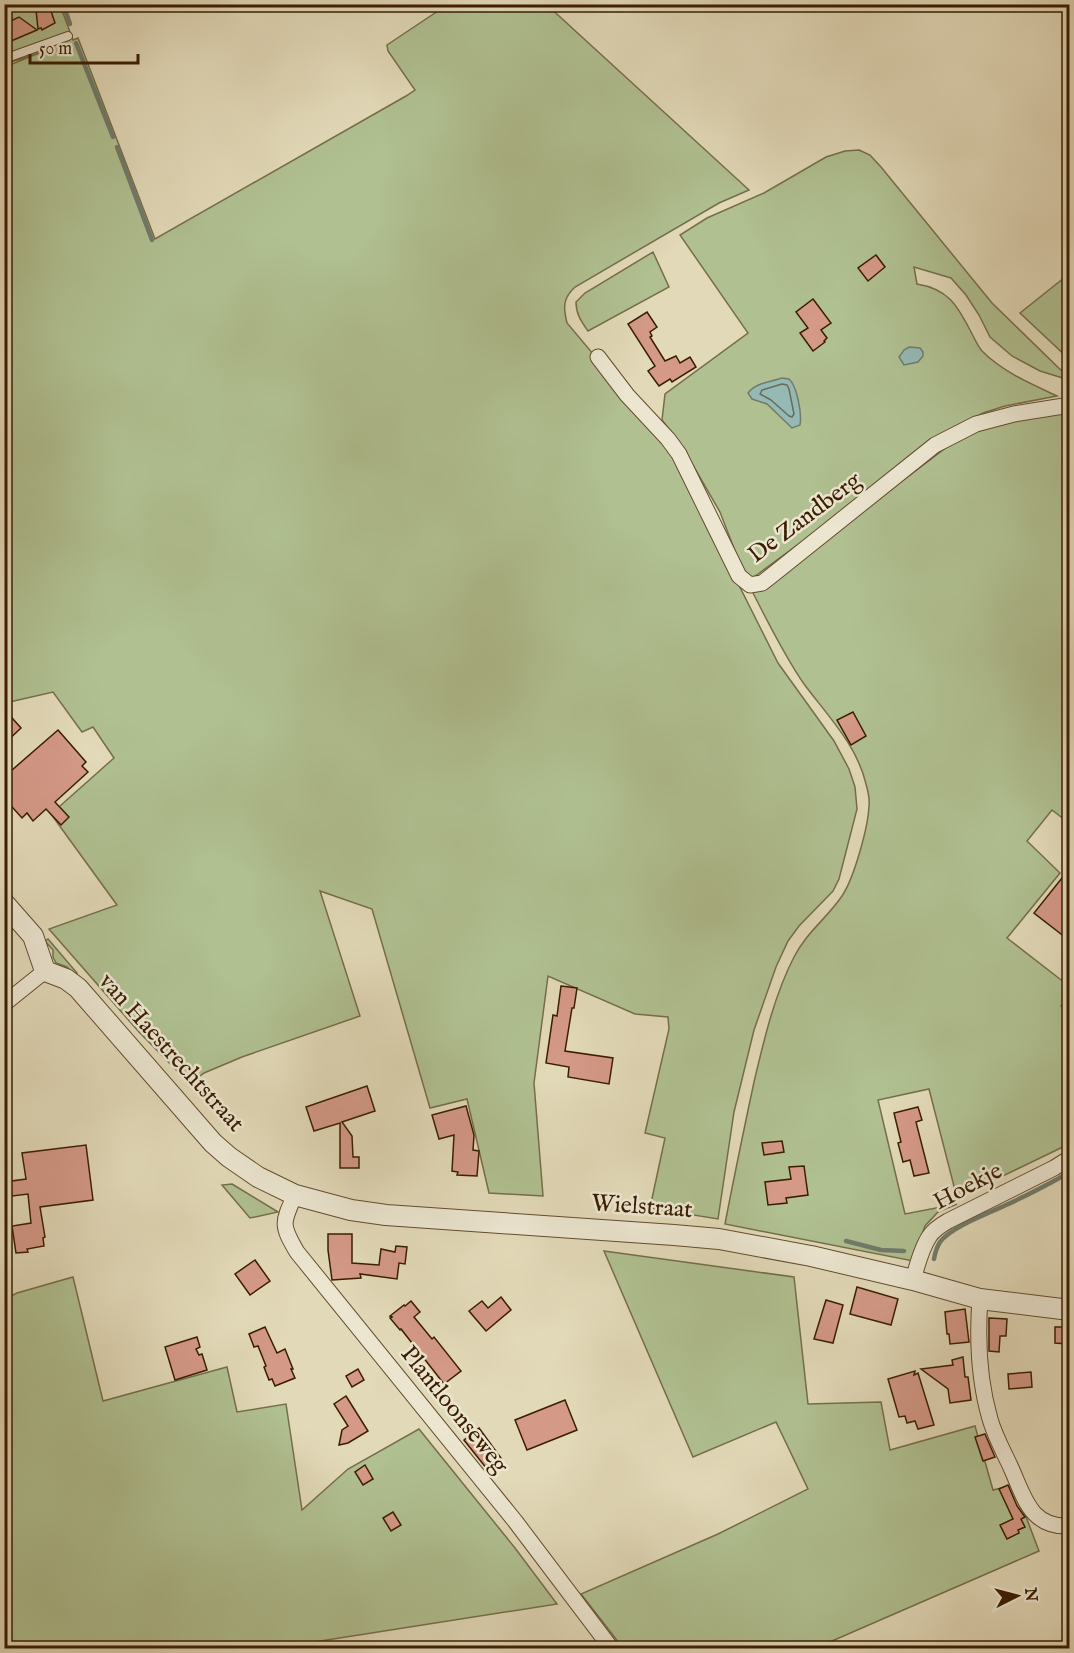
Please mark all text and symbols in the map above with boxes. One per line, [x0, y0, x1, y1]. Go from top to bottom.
scale bar [30, 27, 138, 65]
text: 50 m [39, 38, 72, 61]
street label: De Zandberg [742, 465, 869, 571]
street label: van Haestrechtstraat [91, 967, 251, 1139]
street label: Hoekje [928, 1156, 1008, 1218]
street label: Wielstraat [590, 1188, 694, 1226]
street label: Plantloonseweg [393, 1340, 516, 1481]
north arrow [987, 1566, 1047, 1626]
text: N [1019, 1586, 1041, 1603]

